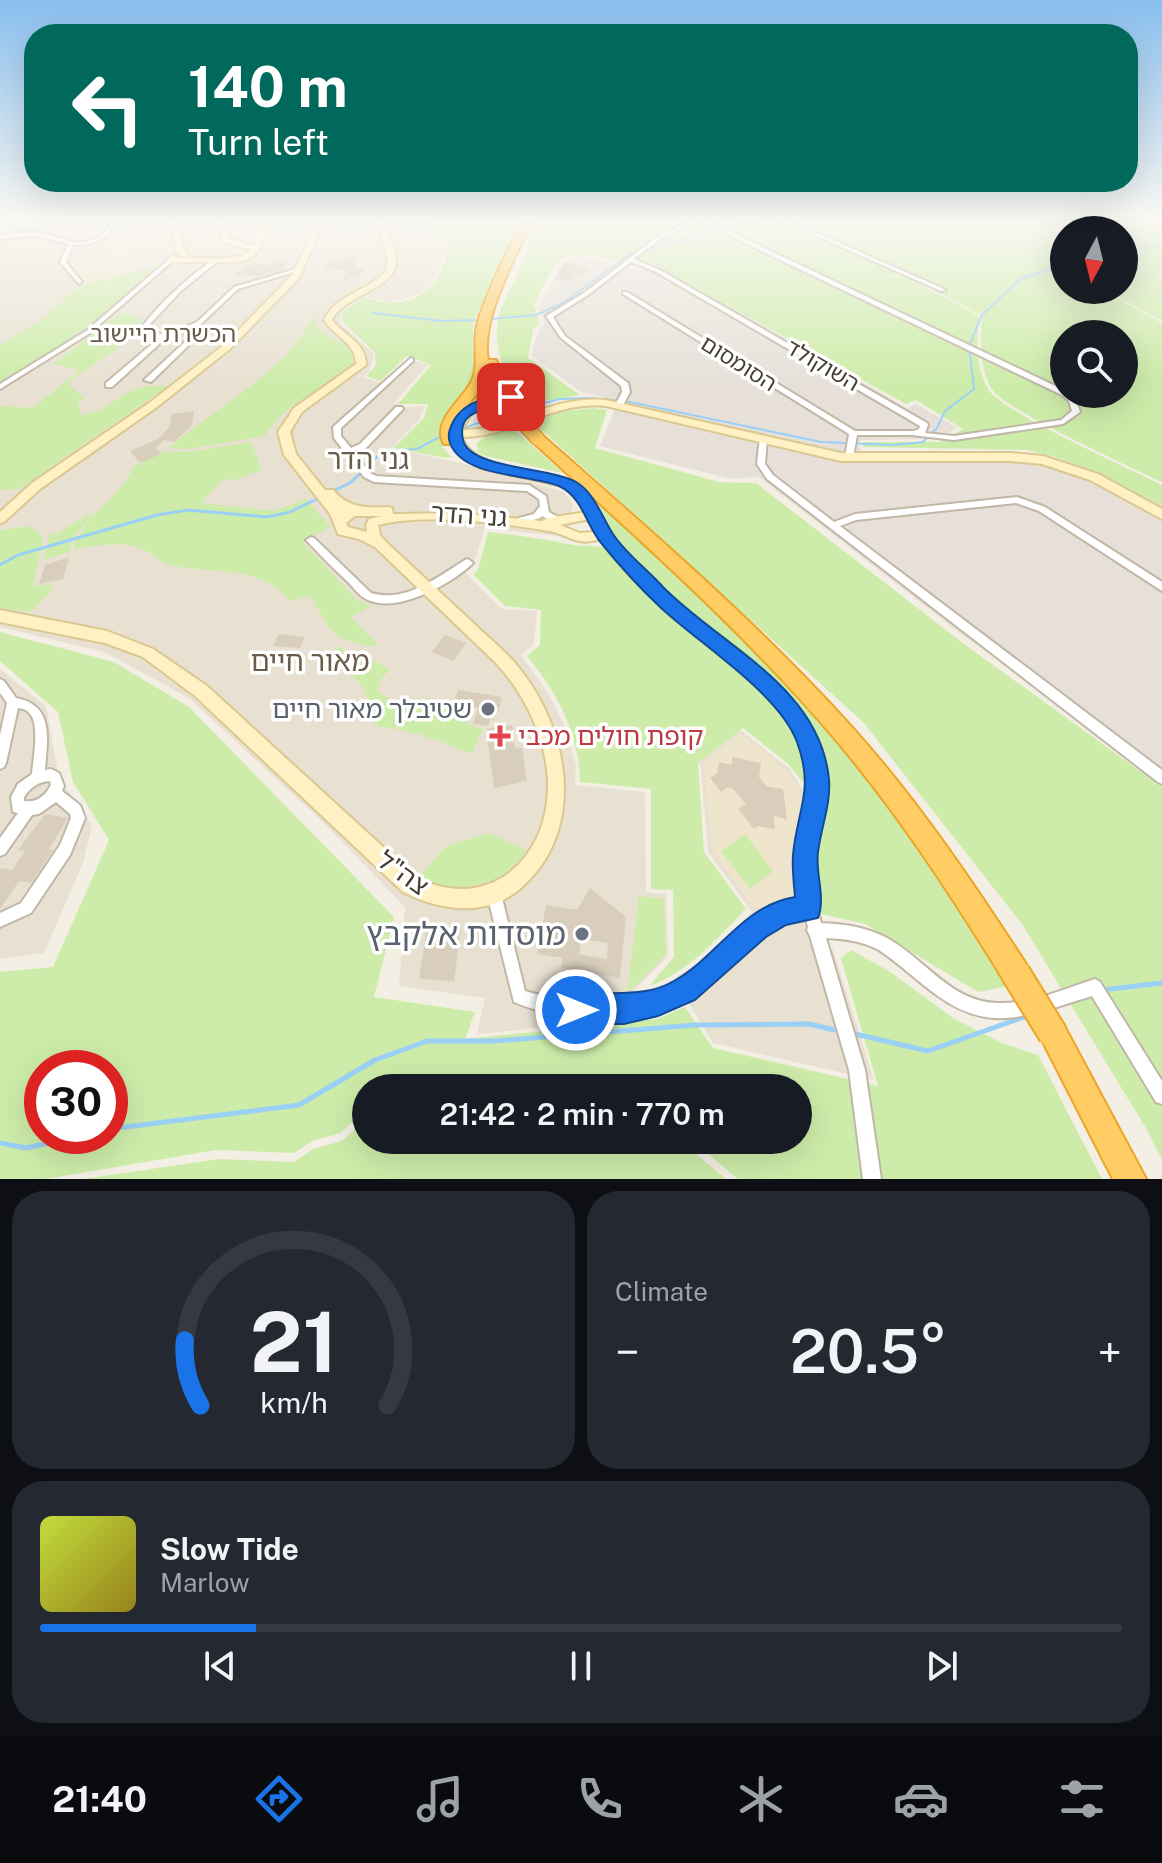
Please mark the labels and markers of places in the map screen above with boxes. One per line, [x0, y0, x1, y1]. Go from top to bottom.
pin [477, 363, 545, 431]
place label: שטיבלך מאור חיים [272, 693, 472, 724]
marker: שטיבלך מאור חיים [479, 700, 497, 718]
place label: קופת חולים מכבי [518, 720, 704, 751]
marker: קופת חולים מכבי [489, 725, 511, 747]
place label: מוסדות אלקבץ [366, 915, 566, 952]
marker: מוסדות אלקבץ [573, 925, 591, 943]

